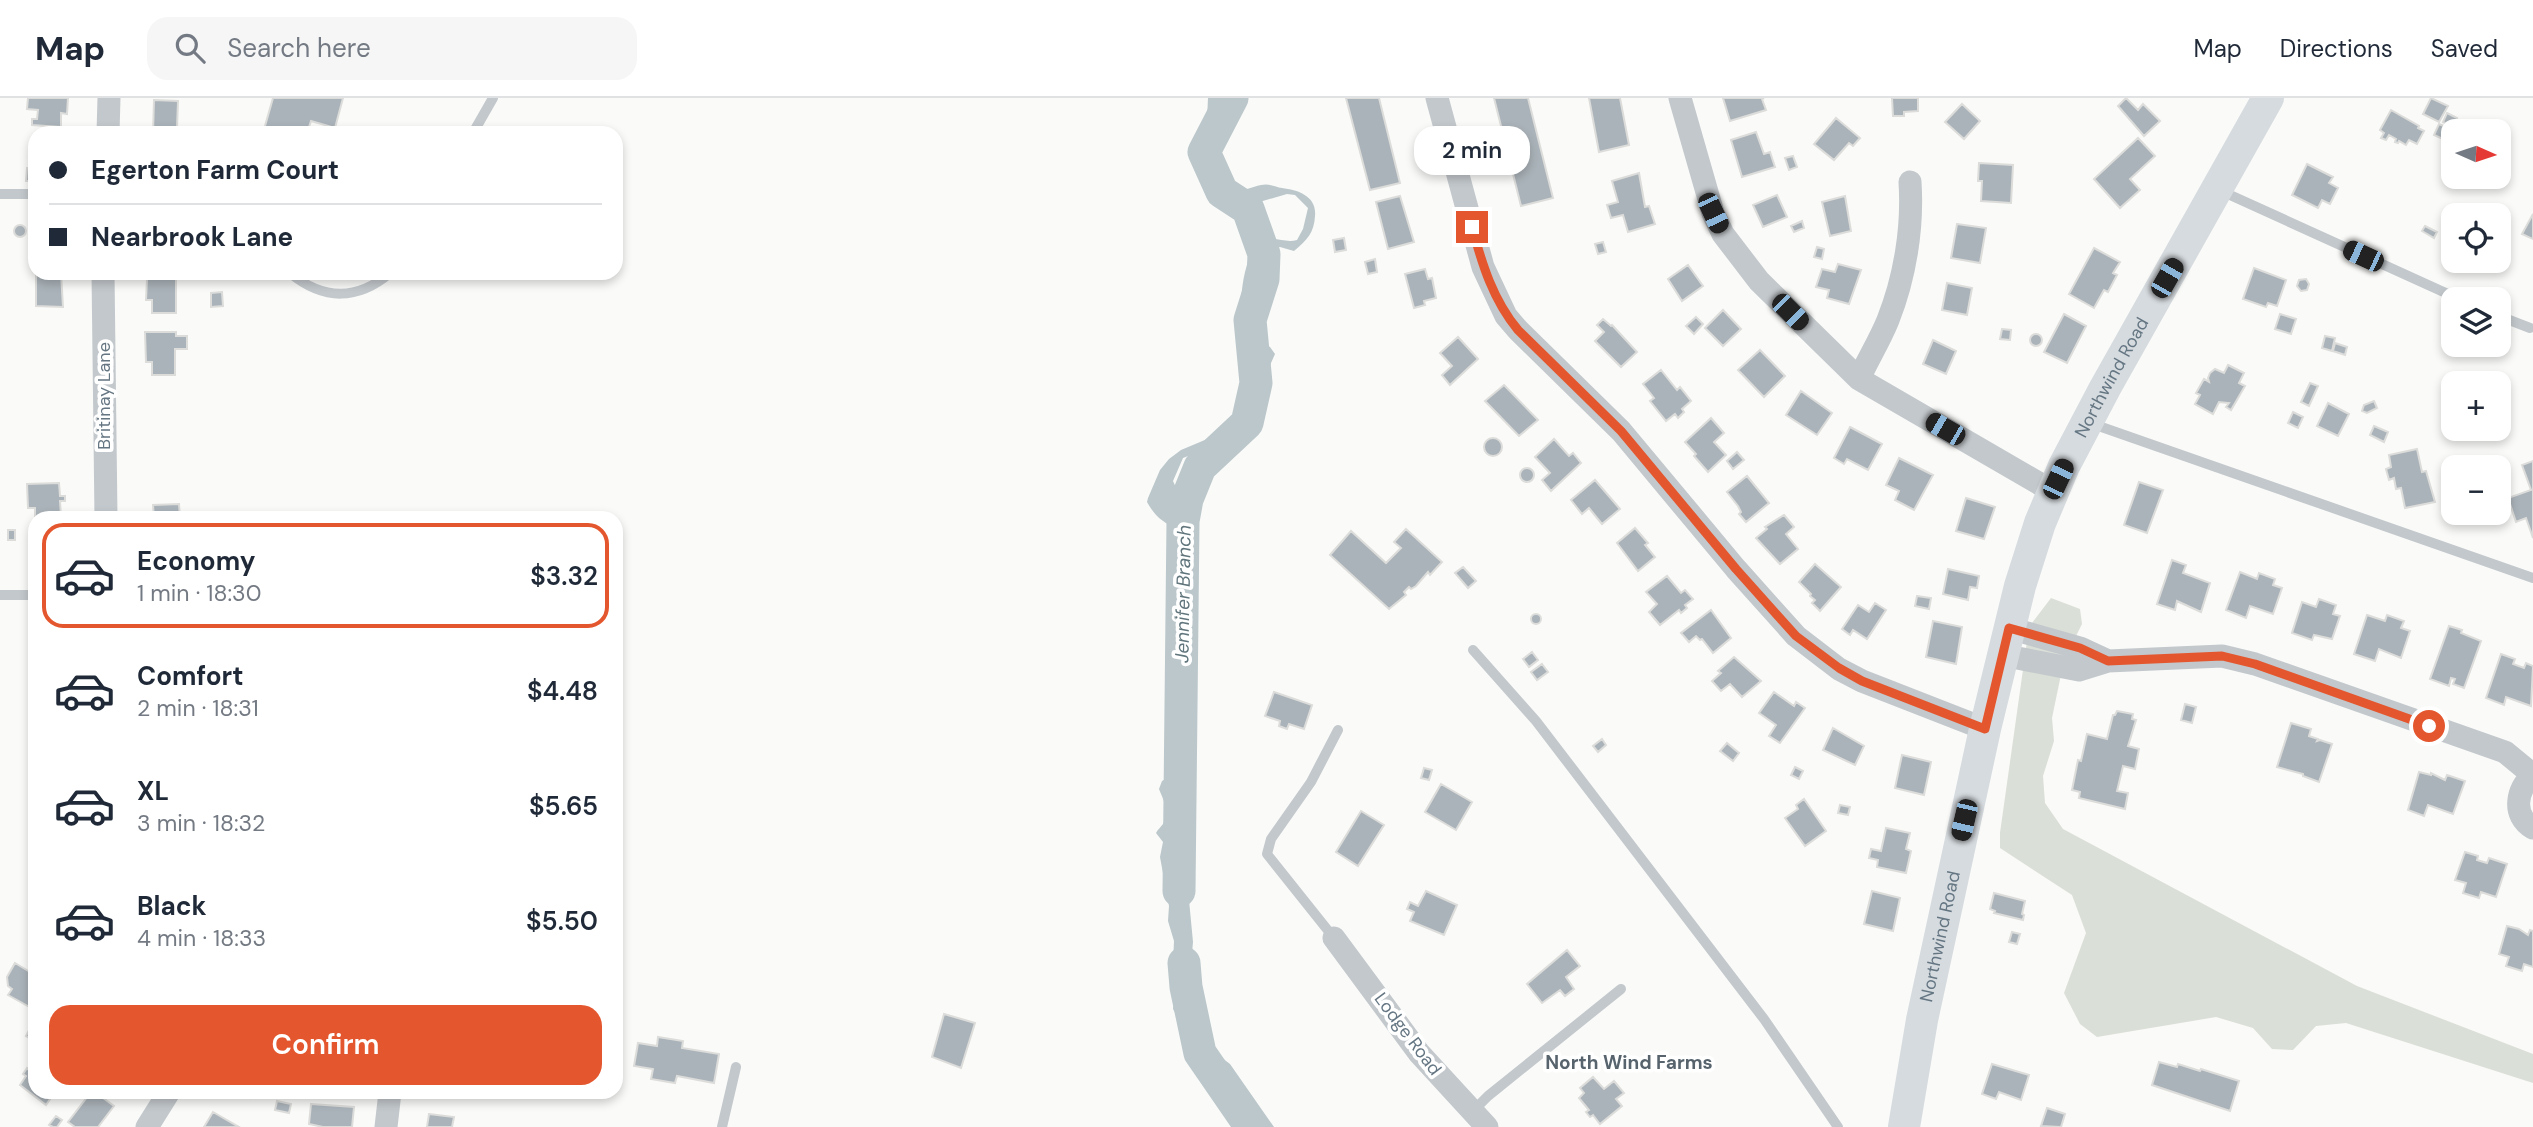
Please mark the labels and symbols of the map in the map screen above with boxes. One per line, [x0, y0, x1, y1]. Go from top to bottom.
north arrow [2441, 119, 2511, 189]
callout: 2 min [1414, 125, 1530, 174]
car [1695, 190, 1732, 236]
route end [1456, 211, 1488, 243]
car [2340, 238, 2387, 274]
car [2148, 255, 2187, 301]
car [1768, 290, 1813, 334]
street label: Northwind Road [2069, 313, 2154, 442]
street label: Britinay Lane [92, 342, 116, 450]
car [1922, 409, 1969, 449]
car [2040, 456, 2077, 502]
water label: Jennifer Branch [1169, 525, 1197, 663]
route start [2413, 710, 2445, 742]
car [1950, 797, 1979, 843]
street label: Northwind Road [1914, 869, 1966, 1004]
street label: Lodge Road [1369, 988, 1447, 1080]
district label: North Wind Farms [1545, 1050, 1713, 1075]

